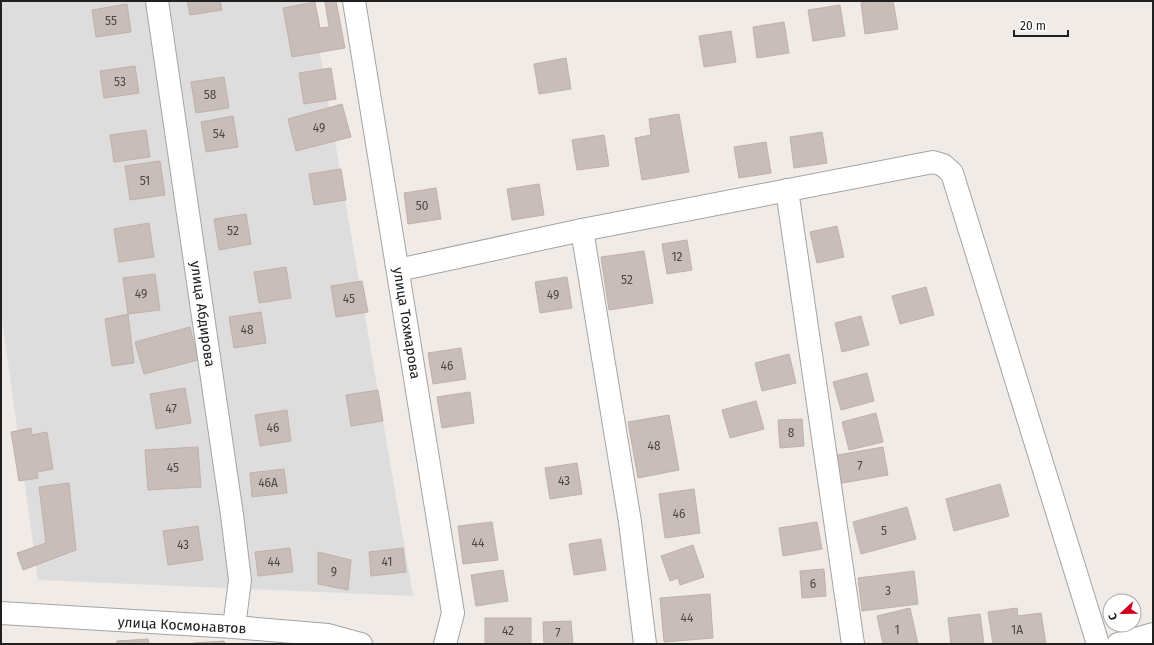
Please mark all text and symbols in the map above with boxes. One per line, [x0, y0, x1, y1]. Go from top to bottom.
scale bar [1014, 12, 1068, 38]
house number: 55 [105, 14, 117, 28]
text: 20 m [1020, 19, 1046, 33]
house number: 53 [114, 75, 126, 89]
house number: 58 [204, 88, 217, 102]
house number: 49 [313, 121, 325, 135]
house number: 54 [213, 127, 226, 141]
house number: 51 [140, 174, 150, 188]
house number: 50 [416, 199, 429, 213]
house number: 52 [227, 224, 239, 238]
house number: 12 [671, 250, 683, 264]
street label: улица Абдирова [187, 260, 218, 368]
street label: улица Тохмарова [389, 266, 424, 380]
house number: 52 [621, 273, 633, 287]
house number: 49 [135, 287, 147, 301]
house number: 49 [547, 288, 559, 302]
house number: 45 [343, 292, 355, 306]
house number: 48 [241, 323, 254, 337]
house number: 46 [441, 359, 453, 373]
house number: 47 [165, 402, 177, 416]
house number: 46 [267, 421, 279, 435]
house number: 8 [788, 426, 795, 440]
house number: 48 [648, 439, 661, 453]
house number: 7 [857, 459, 863, 473]
house number: 45 [167, 461, 179, 475]
house number: 43 [558, 474, 570, 488]
house number: 46А [258, 476, 278, 490]
house number: 46 [673, 507, 685, 521]
house number: 5 [881, 524, 887, 538]
house number: 44 [472, 536, 485, 550]
house number: 43 [177, 538, 189, 552]
house number: 44 [268, 555, 281, 569]
house number: 41 [382, 555, 392, 569]
house number: 9 [331, 565, 337, 579]
house number: 6 [810, 577, 816, 591]
house number: 3 [885, 584, 891, 598]
north arrow [1102, 593, 1142, 633]
house number: 44 [681, 611, 694, 625]
text: С [1106, 611, 1120, 622]
street label: улица Космонавтов [117, 614, 247, 637]
house number: 1 [894, 623, 900, 637]
house number: 1А [1011, 623, 1023, 637]
house number: 42 [502, 624, 514, 638]
house number: 7 [555, 626, 561, 640]

